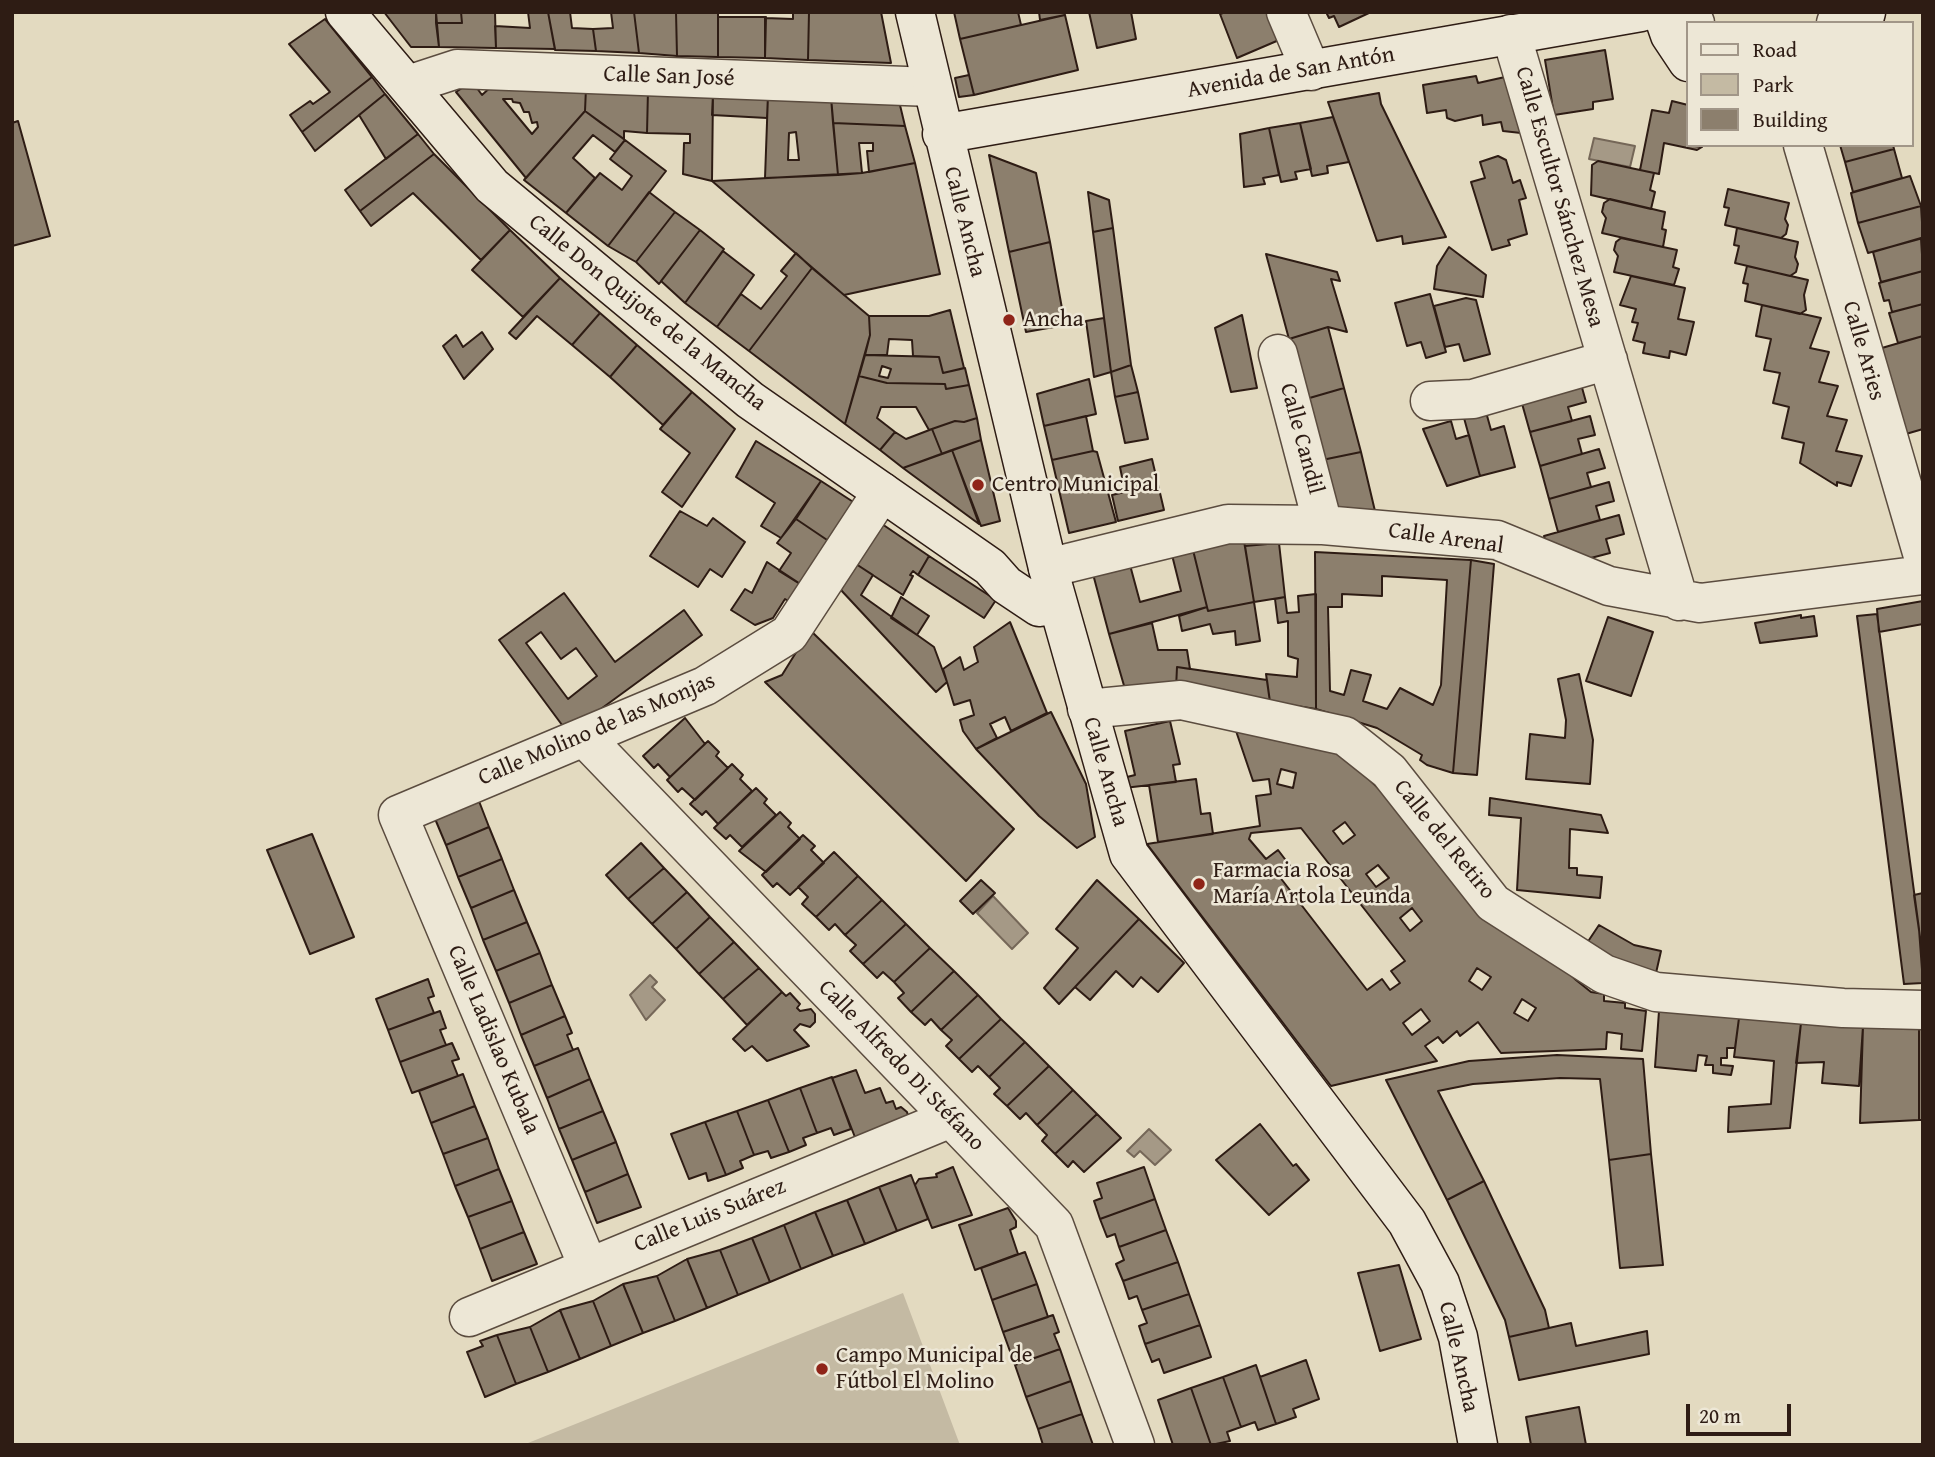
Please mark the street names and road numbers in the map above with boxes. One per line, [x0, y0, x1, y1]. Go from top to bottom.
street label: Avenida de San Antón [1185, 41, 1397, 105]
street label: Calle San José [603, 61, 735, 93]
street label: Calle Escultor Sánchez Mesa [1509, 64, 1609, 330]
street label: Calle Ancha [937, 164, 991, 280]
street label: Calle Don Quijote de la Mancha [523, 209, 771, 417]
street label: Calle Aries [1836, 298, 1890, 404]
street label: Calle Candil [1273, 381, 1329, 497]
street label: Calle Arenal [1387, 517, 1505, 561]
street label: Calle Molino de las Monjas [474, 668, 720, 792]
street label: Calle Ancha [1076, 714, 1134, 830]
street label: Calle del Retiro [1387, 775, 1501, 905]
street label: Calle Ladislao Kubala [441, 941, 545, 1139]
street label: Calle Alfredo Di Stéfano [812, 975, 990, 1157]
street label: Calle Luis Suárez [630, 1173, 790, 1259]
street label: Calle Ancha [1432, 1299, 1484, 1415]

